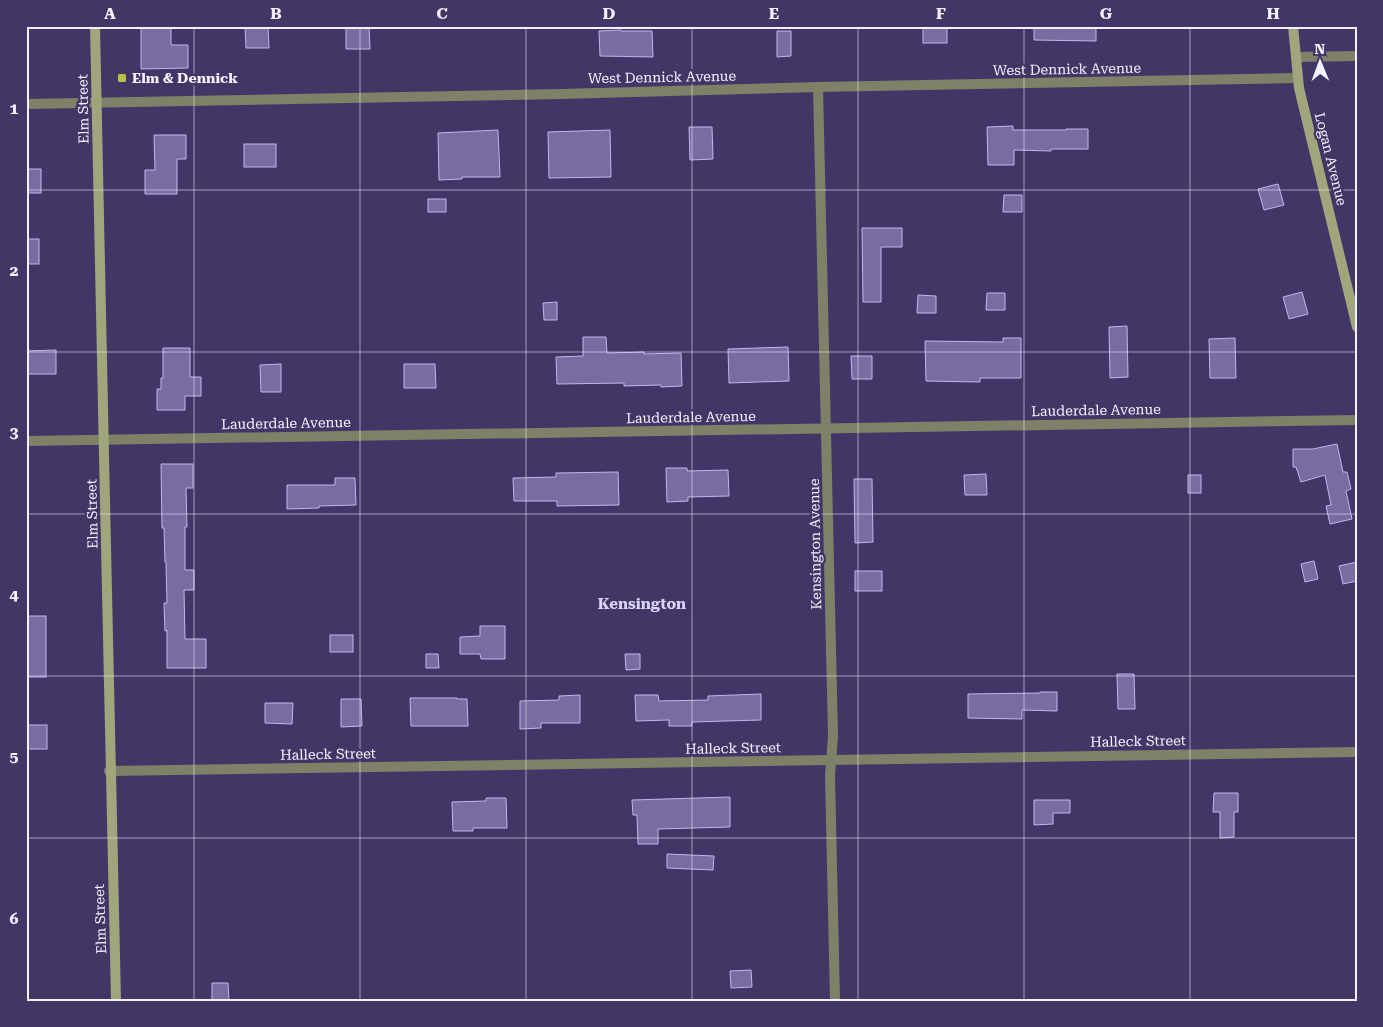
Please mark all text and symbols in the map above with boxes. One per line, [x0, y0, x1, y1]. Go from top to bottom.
text: A [104, 4, 116, 23]
text: B [270, 4, 282, 23]
text: C [436, 4, 448, 23]
text: D [603, 4, 616, 23]
text: E [769, 4, 779, 23]
text: F [936, 4, 946, 23]
text: G [1100, 4, 1113, 23]
text: H [1266, 4, 1280, 23]
north arrow [1296, 38, 1346, 88]
text: N [1314, 41, 1326, 57]
street label: West Dennick Avenue [993, 60, 1142, 78]
street label: West Dennick Avenue [588, 68, 737, 86]
place label: Elm & Dennick [132, 70, 238, 86]
marker: Elm & Dennick [116, 72, 128, 84]
street label: Elm Street [74, 74, 92, 144]
text: 1 [10, 99, 19, 118]
street label: Logan Avenue [1312, 111, 1350, 207]
text: 2 [10, 261, 19, 280]
street label: Lauderdale Avenue [1031, 401, 1161, 419]
street label: Lauderdale Avenue [626, 408, 756, 426]
street label: Lauderdale Avenue [221, 414, 351, 432]
text: 3 [10, 423, 19, 442]
street label: Kensington Avenue [806, 478, 824, 610]
street label: Elm Street [83, 479, 101, 549]
text: 4 [10, 585, 19, 604]
district label: Kensington [598, 595, 686, 613]
street label: Halleck Street [1090, 732, 1186, 750]
street label: Halleck Street [685, 739, 781, 757]
street label: Halleck Street [280, 745, 376, 763]
text: 5 [10, 747, 19, 766]
street label: Elm Street [91, 884, 109, 954]
text: 6 [10, 909, 19, 928]

